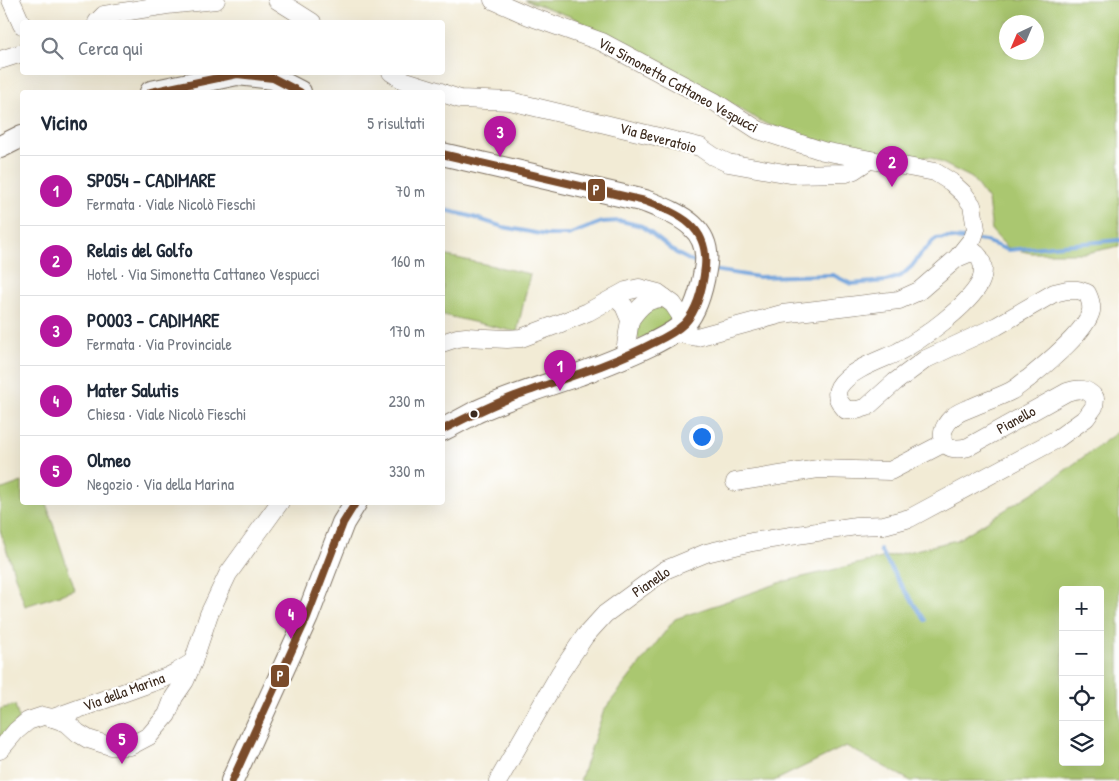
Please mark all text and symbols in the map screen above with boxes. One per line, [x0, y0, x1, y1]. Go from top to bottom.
north arrow [999, 15, 1044, 60]
search box [20, 20, 445, 75]
street label: Via Simonetta Cattaneo Vespucci [594, 32, 762, 137]
icon: search [38, 34, 66, 62]
text: Cerca qui [78, 35, 143, 61]
text: Vicino [40, 108, 87, 137]
text: 5 risultati [367, 112, 425, 134]
pin: 3 [484, 116, 516, 157]
street label: Via Beveratoio [617, 117, 699, 158]
pin: 2 [876, 146, 908, 187]
text: SP054 - CADIMARE [87, 167, 216, 193]
line badge: P [587, 178, 606, 202]
text: 1 [53, 180, 59, 202]
text: 70 m [395, 180, 425, 202]
text: P [593, 180, 600, 199]
text: Fermata · Viale Nicolò Fieschi [87, 193, 256, 215]
text: Relais del Golfo [87, 237, 192, 263]
text: 2 [52, 250, 60, 272]
text: 160 m [391, 250, 425, 272]
text: Hotel · Via Simonetta Cattaneo Vespucci [87, 263, 320, 285]
text: PO003 - CADIMARE [87, 307, 219, 333]
text: 3 [52, 320, 60, 342]
text: 170 m [390, 320, 425, 342]
text: Fermata · Via Provinciale [87, 333, 232, 355]
pin: 1 [544, 350, 576, 391]
text: Mater Salutis [87, 377, 178, 403]
text: 4 [53, 390, 59, 412]
text: 230 m [389, 390, 425, 412]
street label: Pianello [992, 400, 1039, 439]
text: Chiesa · Viale Nicolò Fieschi [87, 403, 246, 425]
unlabelled marker [469, 409, 479, 419]
your location [689, 424, 715, 450]
text: Olmeo [87, 447, 131, 473]
text: 5 [53, 460, 59, 482]
text: 330 m [389, 460, 425, 482]
text: Negozio · Via della Marina [87, 473, 234, 495]
street label: Pianello [628, 561, 674, 602]
map controls [1059, 586, 1104, 766]
button: + [1059, 586, 1104, 631]
pin: 4 [275, 598, 307, 639]
button: − [1059, 631, 1104, 676]
line badge: P [270, 664, 290, 688]
text: P [277, 666, 284, 685]
street label: Via della Marina [80, 667, 168, 716]
button: locate [1059, 676, 1104, 721]
button: layers [1059, 721, 1104, 766]
pin: 5 [106, 723, 138, 764]

